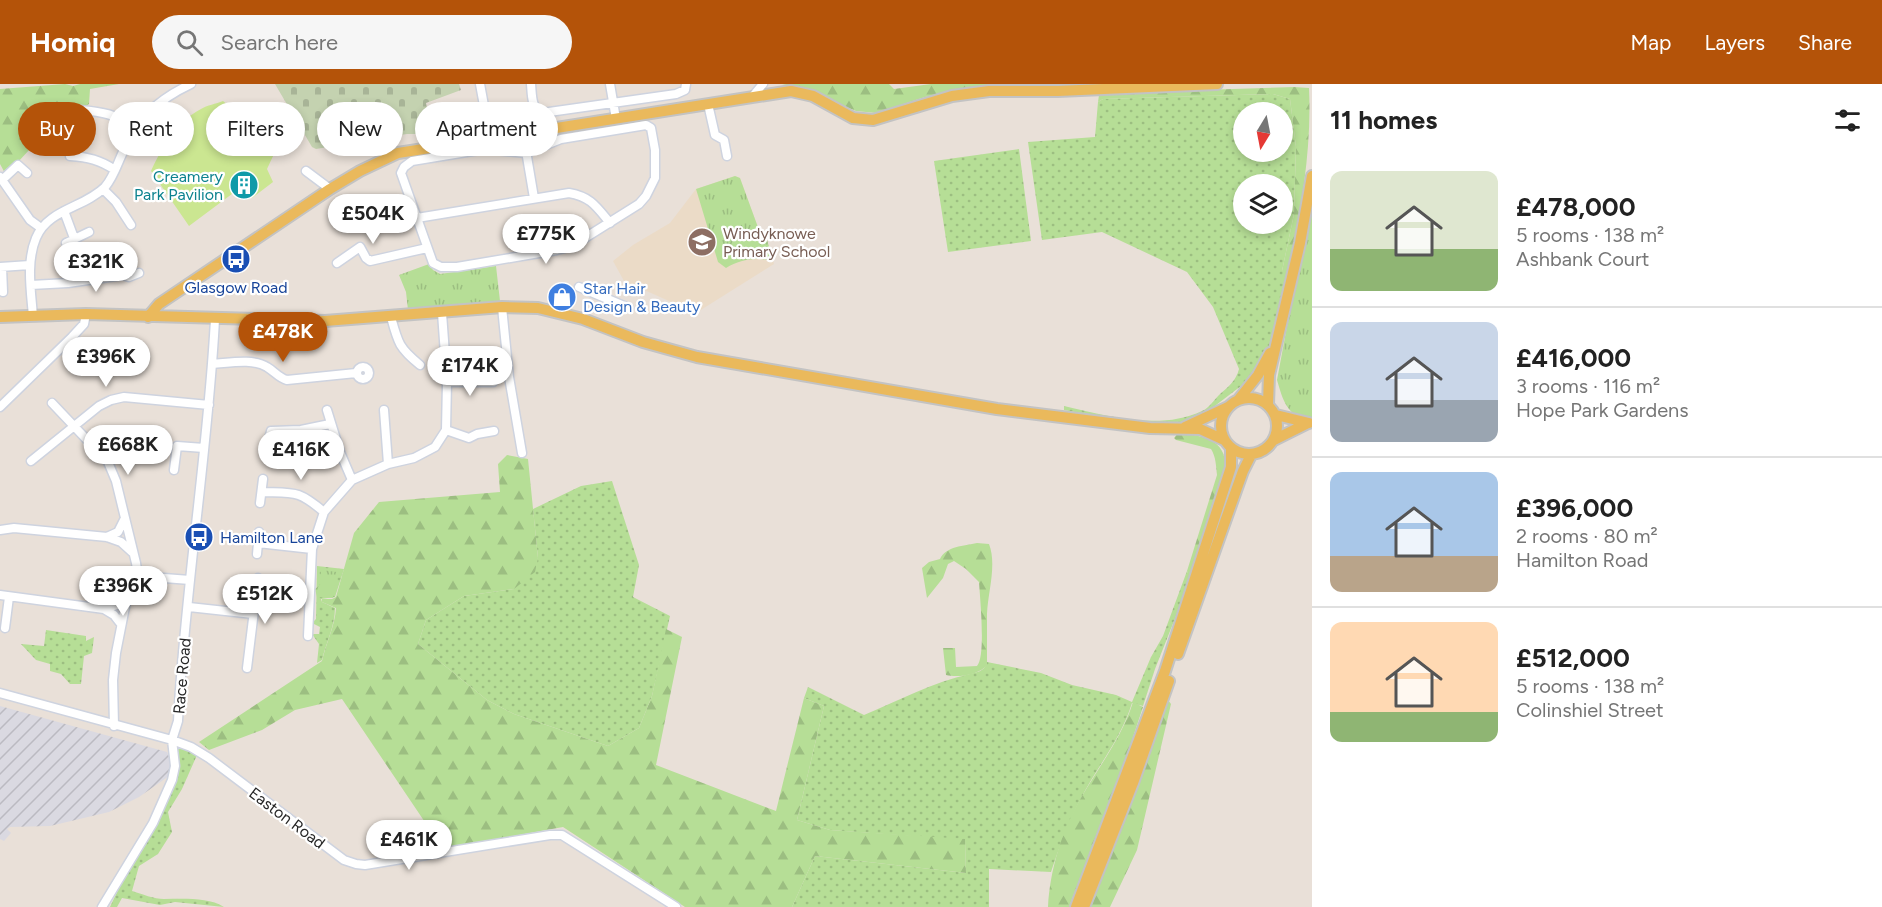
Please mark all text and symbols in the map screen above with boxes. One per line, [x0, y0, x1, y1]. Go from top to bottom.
search box [152, 15, 572, 69]
text: Homiq [30, 25, 116, 59]
icon: search [173, 26, 206, 59]
text: Search here [221, 29, 338, 56]
text: Map [1631, 30, 1671, 55]
text: Layers [1704, 30, 1765, 55]
text: Share [1798, 30, 1852, 55]
chip: Buy [18, 102, 96, 156]
chip: Rent [108, 102, 194, 156]
chip: Filters [206, 102, 305, 156]
chip: New [317, 102, 403, 156]
chip: Apartment [415, 102, 558, 156]
north arrow [1233, 102, 1293, 162]
map controls [1233, 102, 1293, 234]
text: 11 homes [1330, 104, 1437, 136]
icon: filters [1831, 104, 1864, 137]
place label: Creamery Park Pavilion [134, 167, 224, 204]
building icon: Creamery Park Pavilion [228, 169, 260, 201]
button: layers [1233, 174, 1293, 234]
text: £478,000 [1516, 191, 1636, 223]
pin: £504K [331, 194, 415, 245]
icon: home [1378, 195, 1450, 267]
text: £504K [342, 201, 404, 225]
pin: £775K [504, 214, 588, 265]
text: £775K [516, 221, 576, 245]
text: 5 rooms · 138 m² [1516, 223, 1664, 247]
place label: Windyknowe Primary School [723, 224, 830, 261]
school or university icon: Windyknowe Primary School [686, 226, 718, 258]
pin: £321K [54, 242, 138, 293]
bus stop icon: Glasgow Road [220, 243, 252, 275]
text: Ashbank Court [1516, 247, 1649, 271]
text: £321K [68, 249, 124, 273]
place label: Glasgow Road [184, 278, 288, 297]
place label: Star Hair Design & Beauty [583, 279, 701, 316]
shop icon: Star Hair Design & Beauty [546, 281, 578, 313]
pin: £478K [241, 312, 325, 363]
text: £478K [252, 319, 314, 343]
pin: £396K [64, 337, 148, 388]
text: £416,000 [1516, 342, 1631, 374]
text: £396K [76, 344, 136, 368]
pin: £174K [428, 346, 512, 397]
icon: home [1378, 346, 1450, 418]
text: £174K [441, 353, 499, 377]
text: 3 rooms · 116 m² [1516, 374, 1660, 398]
text: Hope Park Gardens [1516, 398, 1689, 422]
pin: £668K [86, 425, 170, 476]
pin: £416K [259, 430, 343, 481]
text: £668K [98, 432, 158, 456]
text: £416K [272, 437, 330, 461]
text: £396,000 [1516, 492, 1633, 524]
icon: home [1378, 496, 1450, 568]
bus stop icon: Hamilton Lane [183, 521, 215, 553]
text: 2 rooms · 80 m² [1516, 524, 1658, 548]
place label: Hamilton Lane [220, 528, 324, 547]
text: Hamilton Road [1516, 548, 1649, 572]
pin: £396K [81, 566, 165, 617]
text: £396K [93, 573, 153, 597]
pin: £512K [223, 574, 307, 625]
text: £512K [237, 581, 293, 605]
street label: Race Road [169, 637, 195, 715]
text: £512,000 [1516, 642, 1630, 674]
icon: home [1378, 646, 1450, 718]
text: 5 rooms · 138 m² [1516, 674, 1664, 698]
text: Colinshiel Street [1516, 698, 1664, 722]
street label: Easton Road [245, 783, 329, 853]
pin: £461K [367, 820, 451, 871]
text: £461K [380, 827, 438, 851]

